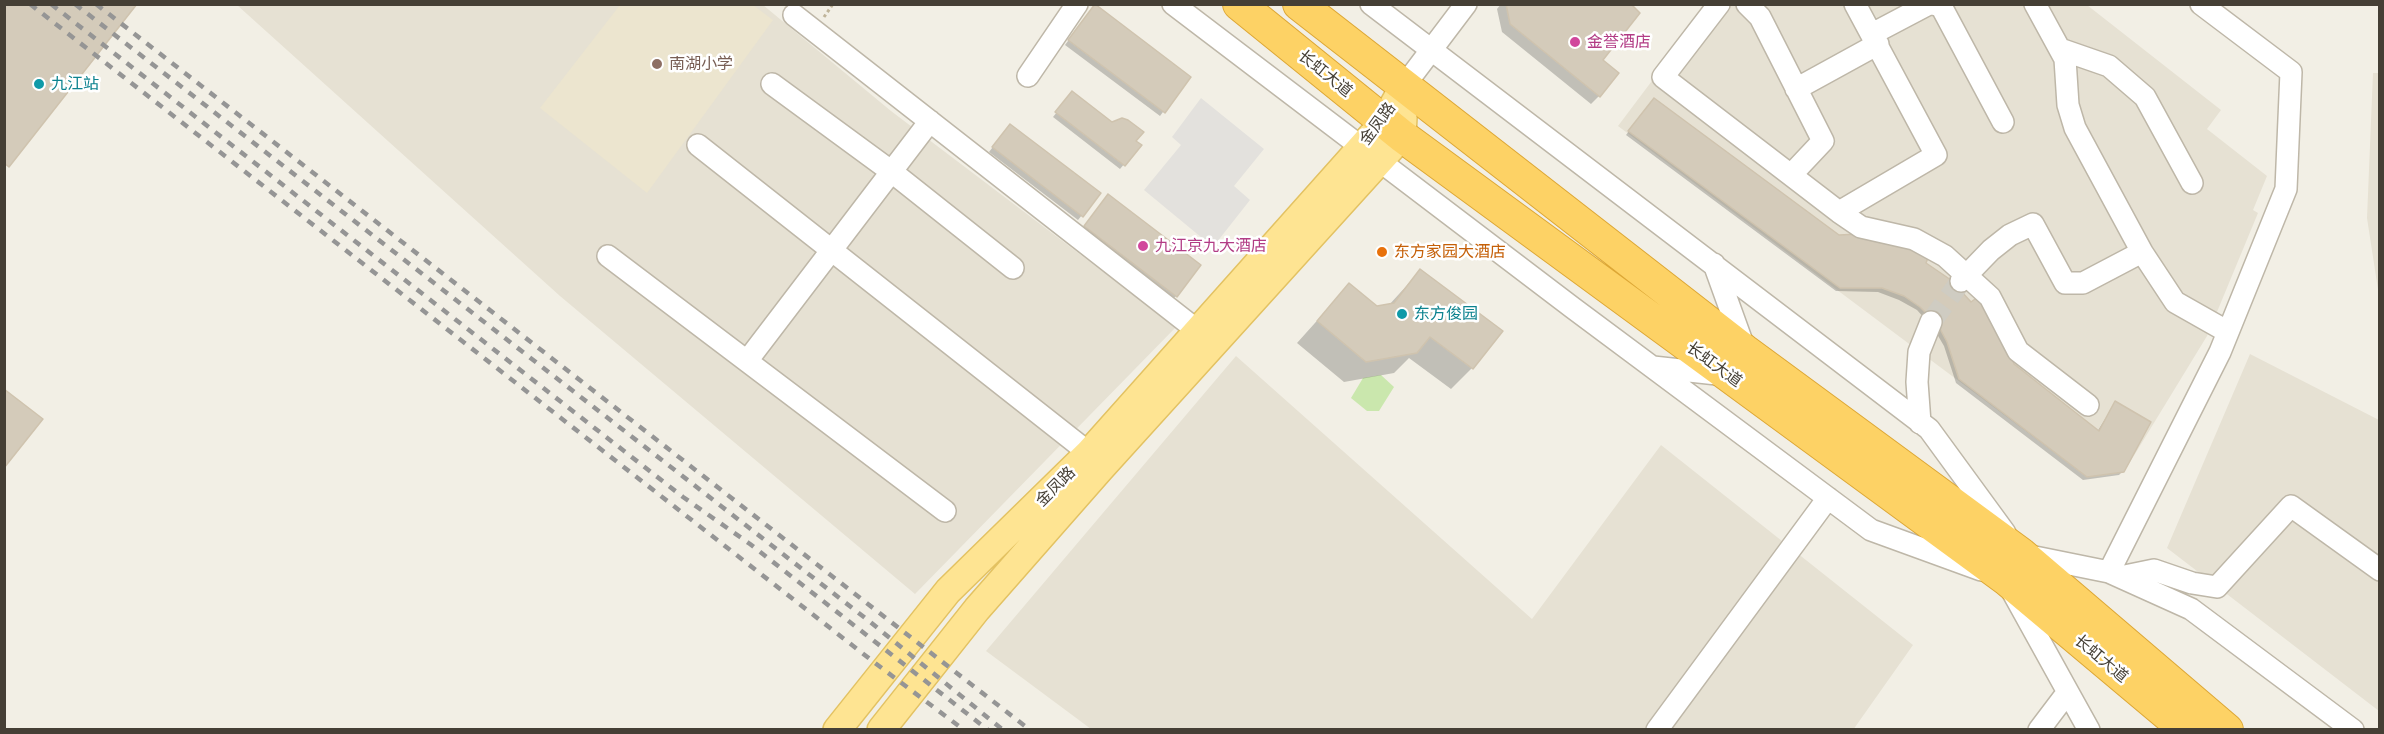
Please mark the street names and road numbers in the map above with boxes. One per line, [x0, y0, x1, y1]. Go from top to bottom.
street label: 长虹大道 [1294, 46, 1356, 102]
street label: 金凤路 [1356, 99, 1400, 149]
street label: 长虹大道 [1682, 338, 1746, 392]
street label: 金凤路 [1032, 463, 1080, 511]
street label: 长虹大道 [2070, 631, 2132, 687]

